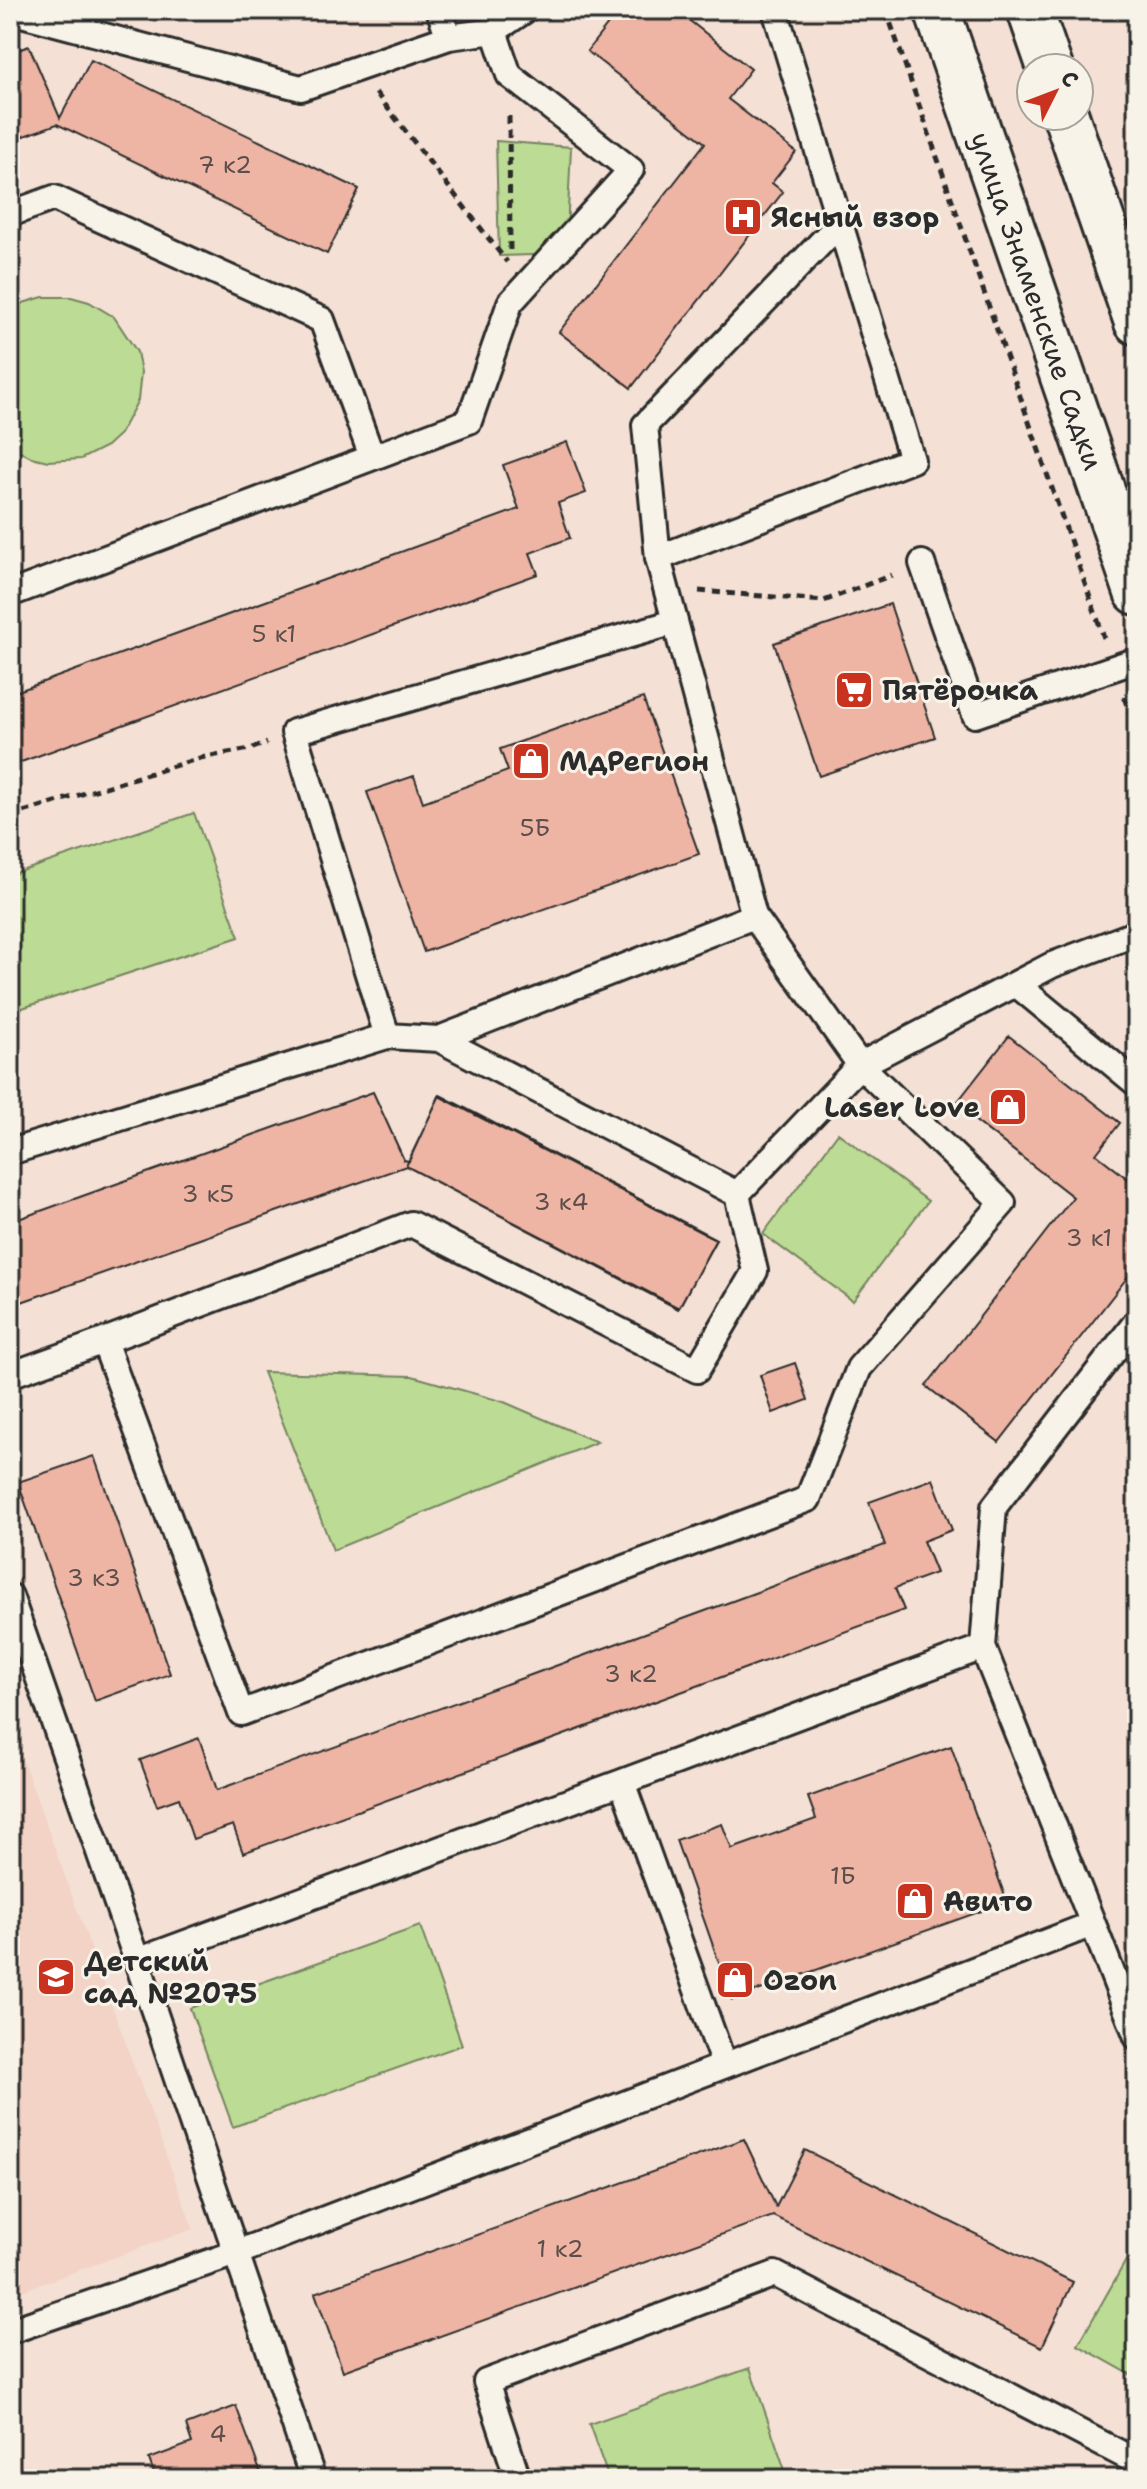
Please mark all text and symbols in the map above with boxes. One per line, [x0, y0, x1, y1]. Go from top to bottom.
north arrow [1015, 52, 1095, 132]
text: С [1054, 64, 1085, 94]
street label: улица Знаменские Садки [961, 127, 1113, 475]
house number: 7 к2 [198, 149, 252, 181]
hospital icon: Ясный взор [722, 196, 764, 238]
place label: Ясный взор [771, 198, 939, 236]
house number: 5 к1 [252, 618, 296, 650]
supermarket icon: Пятёрочка [833, 669, 875, 711]
place label: Пятёрочка [882, 671, 1038, 709]
shop icon: МдРегион [510, 740, 552, 782]
place label: МдРегион [559, 742, 709, 780]
house number: 5Б [520, 812, 550, 844]
shop icon: Laser Love [987, 1086, 1029, 1128]
place label: Laser Love [824, 1088, 980, 1126]
house number: 3 к5 [182, 1178, 234, 1210]
house number: 3 к4 [534, 1186, 588, 1218]
house number: 3 к1 [1066, 1222, 1112, 1254]
house number: 3 к3 [67, 1562, 121, 1594]
house number: 3 к2 [604, 1658, 658, 1690]
house number: 1Б [830, 1860, 856, 1892]
shop icon: Авито [894, 1880, 936, 1922]
place label: Авито [943, 1882, 1033, 1920]
place label: Детский сад №2075 [84, 1942, 257, 2012]
school or university icon: Детский сад №2075 [35, 1956, 77, 1998]
shop icon: Ozon [714, 1959, 756, 2001]
place label: Ozon [763, 1961, 837, 1999]
house number: 1 к2 [536, 2233, 584, 2265]
house number: 4 [210, 2418, 226, 2450]

